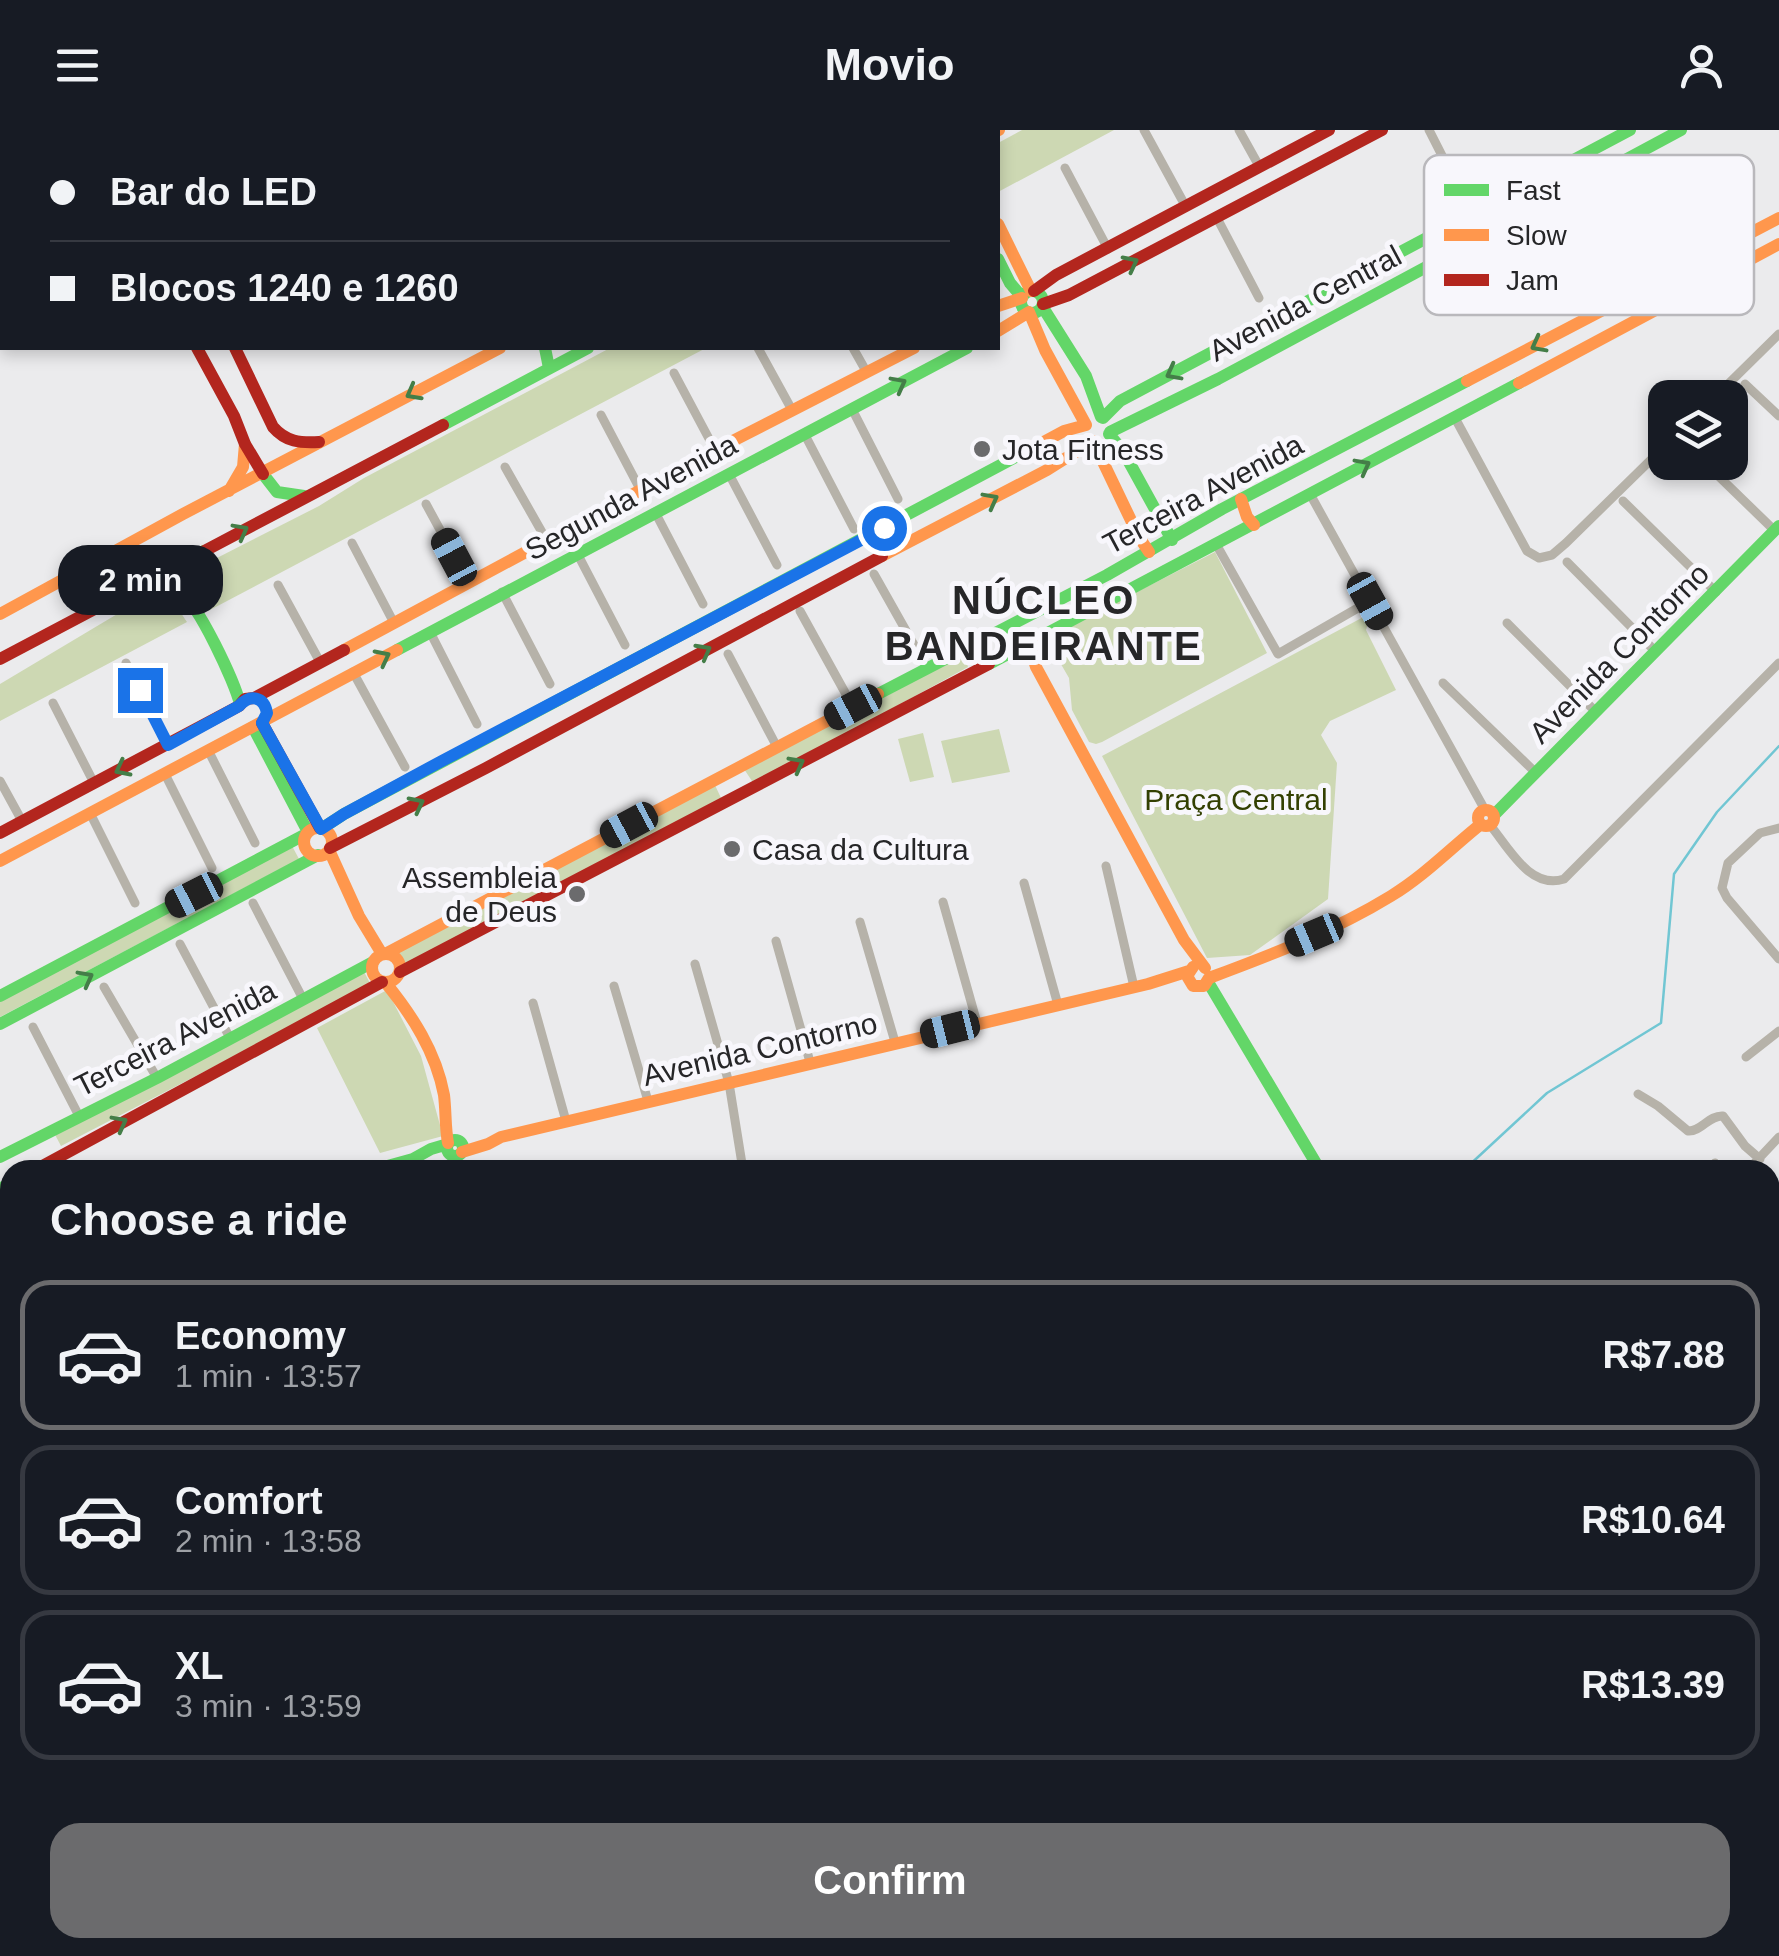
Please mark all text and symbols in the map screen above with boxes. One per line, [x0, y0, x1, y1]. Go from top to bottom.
icon: menu [50, 38, 105, 93]
icon: person [1674, 38, 1729, 93]
text: Movio [825, 39, 955, 90]
legend [1424, 155, 1754, 315]
text: Bar do LED [110, 171, 317, 213]
text: Fast [1506, 175, 1561, 206]
text: Slow [1506, 220, 1567, 251]
street label: Avenida Central [1203, 238, 1407, 368]
one-way arrow [1121, 256, 1139, 275]
text: Jam [1506, 265, 1559, 296]
text: Blocos 1240 e 1260 [110, 267, 459, 309]
one-way arrow [1530, 332, 1548, 352]
one-way arrow [1166, 361, 1184, 380]
one-way arrow [888, 377, 906, 397]
map controls [1648, 380, 1748, 480]
button: layers [1648, 380, 1748, 480]
one-way arrow [406, 381, 424, 401]
street label: Segunda Avenida [520, 427, 743, 567]
street label: Terceira Avenida [1098, 427, 1309, 561]
place label: Jota Fitness [1002, 433, 1164, 466]
marker: Jota Fitness [971, 438, 993, 460]
one-way arrow [1352, 459, 1370, 478]
one-way arrow [981, 492, 999, 512]
route start [862, 506, 907, 551]
car [427, 523, 481, 591]
one-way arrow [230, 524, 248, 544]
callout: 2 min [58, 545, 222, 615]
street label: Avenida Contorno [1523, 557, 1715, 749]
text: 2 min [99, 562, 182, 598]
car [1342, 567, 1398, 635]
district label: NÚCLEO BANDEIRANTE [885, 577, 1203, 668]
one-way arrow [693, 643, 711, 663]
one-way arrow [372, 650, 390, 669]
route end [118, 668, 163, 713]
car [819, 680, 887, 734]
one-way arrow [115, 757, 133, 776]
one-way arrow [786, 757, 804, 776]
park label: Praça Central [1144, 783, 1328, 816]
one-way arrow [407, 796, 425, 816]
car [595, 798, 663, 852]
place label: Casa da Cultura [752, 833, 969, 866]
marker: Casa da Cultura [721, 838, 743, 860]
place label: Assembleia de Deus [402, 861, 557, 928]
car [160, 868, 228, 922]
marker: Assembleia de Deus [566, 883, 588, 905]
car [1281, 909, 1347, 961]
one-way arrow [76, 971, 94, 990]
street label: Terceira Avenida [69, 973, 281, 1103]
street label: Avenida Contorno [640, 1006, 880, 1092]
car [917, 1007, 983, 1051]
one-way arrow [110, 1116, 128, 1135]
text: Choose a ride [50, 1194, 348, 1245]
icon: car [55, 1310, 145, 1400]
text: Economy [175, 1315, 346, 1357]
text: R$7.88 [1602, 1334, 1725, 1376]
text: 1 min · 13:57 [175, 1358, 362, 1394]
icon: car [55, 1475, 145, 1565]
text: Comfort [175, 1480, 323, 1522]
text: R$10.64 [1581, 1499, 1725, 1541]
text: 2 min · 13:58 [175, 1523, 362, 1559]
icon: car [55, 1640, 145, 1730]
text: XL [175, 1645, 224, 1687]
text: R$13.39 [1581, 1664, 1725, 1706]
text: 3 min · 13:59 [175, 1688, 362, 1724]
button: Confirm [50, 1823, 1730, 1938]

